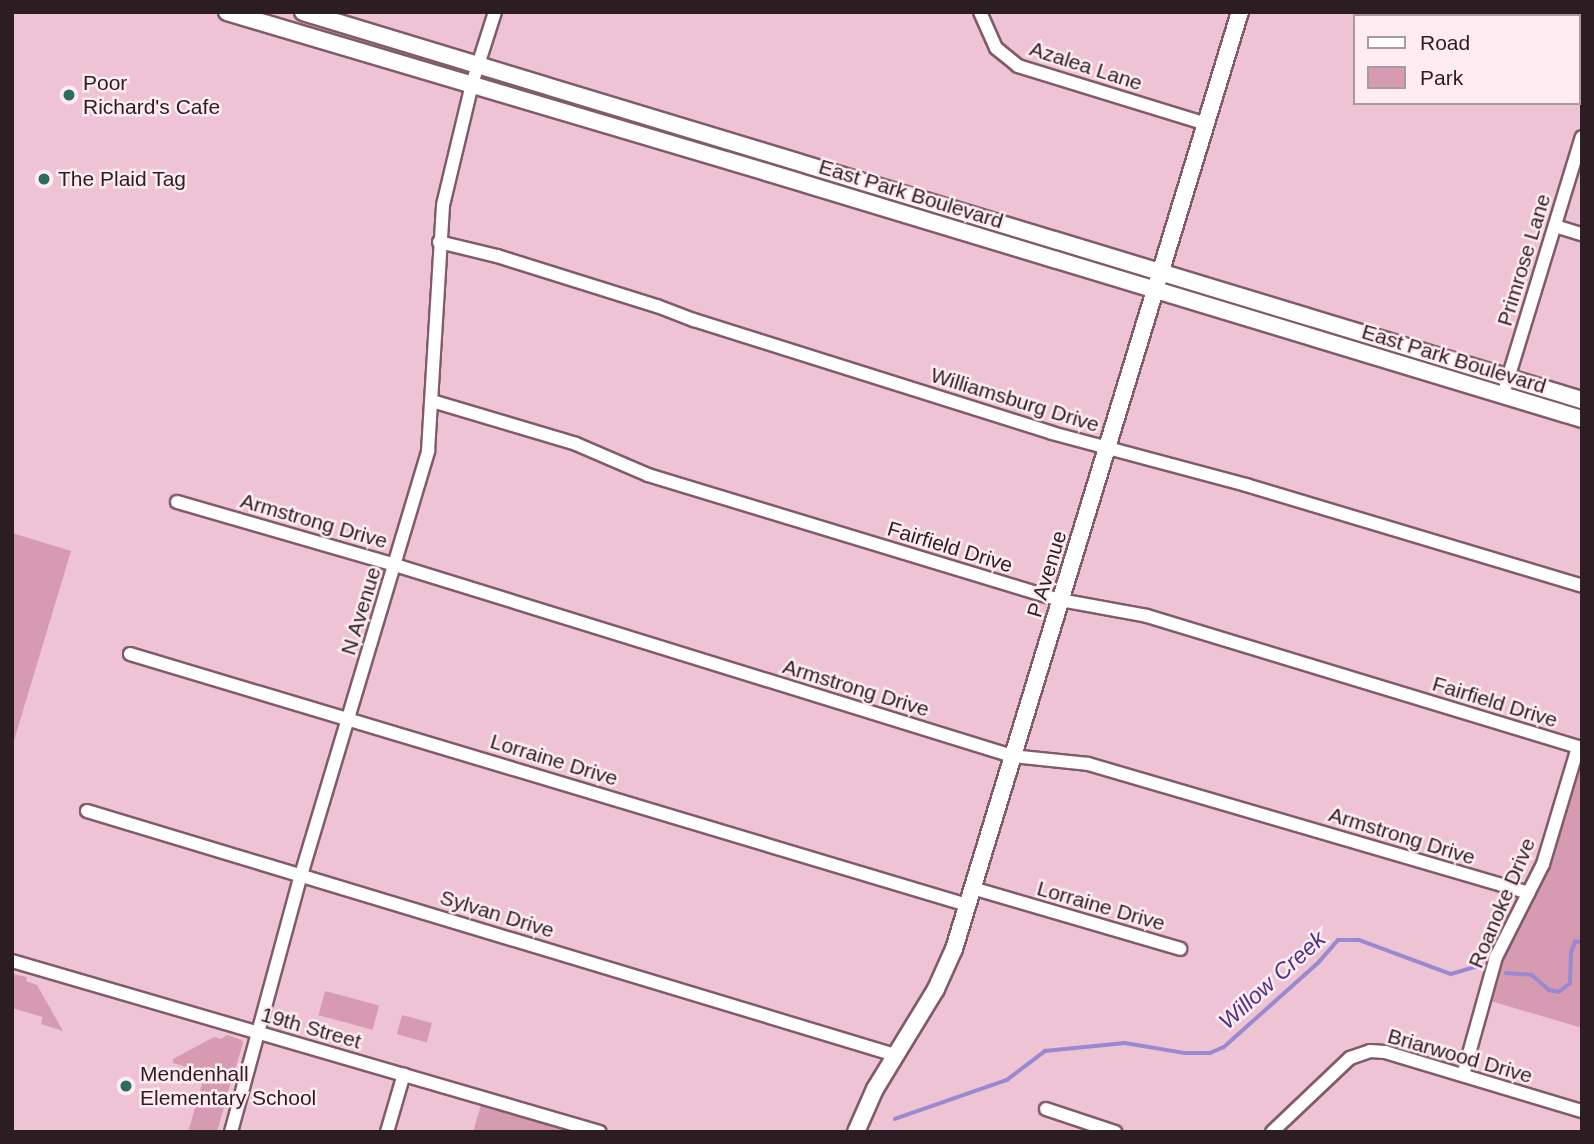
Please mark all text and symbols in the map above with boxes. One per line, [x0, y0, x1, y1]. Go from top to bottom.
legend [1352, 14, 1580, 105]
text: Road [1420, 31, 1470, 54]
street label: Azalea Lane [1027, 36, 1145, 96]
text: Park [1420, 66, 1463, 89]
place label: Poor Richard's Cafe [83, 70, 220, 120]
marker: Poor Richard's Cafe [61, 87, 77, 103]
street label: East Park Boulevard [816, 154, 1006, 234]
place label: The Plaid Tag [58, 166, 186, 192]
marker: The Plaid Tag [36, 171, 52, 187]
street label: Primrose Lane [1492, 191, 1556, 329]
street label: East Park Boulevard [1359, 319, 1549, 399]
street label: Williamsburg Drive [928, 362, 1102, 438]
street label: Armstrong Drive [238, 488, 390, 554]
street label: Fairfield Drive [884, 516, 1016, 578]
street label: P Avenue [1022, 527, 1072, 621]
street label: N Avenue [336, 563, 386, 659]
street label: Armstrong Drive [780, 654, 932, 722]
street label: Fairfield Drive [1429, 671, 1561, 733]
street label: Lorraine Drive [487, 729, 621, 791]
street label: Armstrong Drive [1326, 802, 1478, 870]
street label: Roanoke Drive [1463, 834, 1541, 972]
street label: Lorraine Drive [1034, 876, 1168, 936]
street label: Sylvan Drive [437, 885, 557, 943]
water label: Willow Creek [1213, 925, 1331, 1035]
street label: 19th Street [258, 1002, 364, 1054]
street label: Briarwood Drive [1385, 1023, 1535, 1089]
place label: Mendenhall Elementary School [140, 1061, 316, 1111]
marker: Mendenhall Elementary School [118, 1078, 134, 1094]

